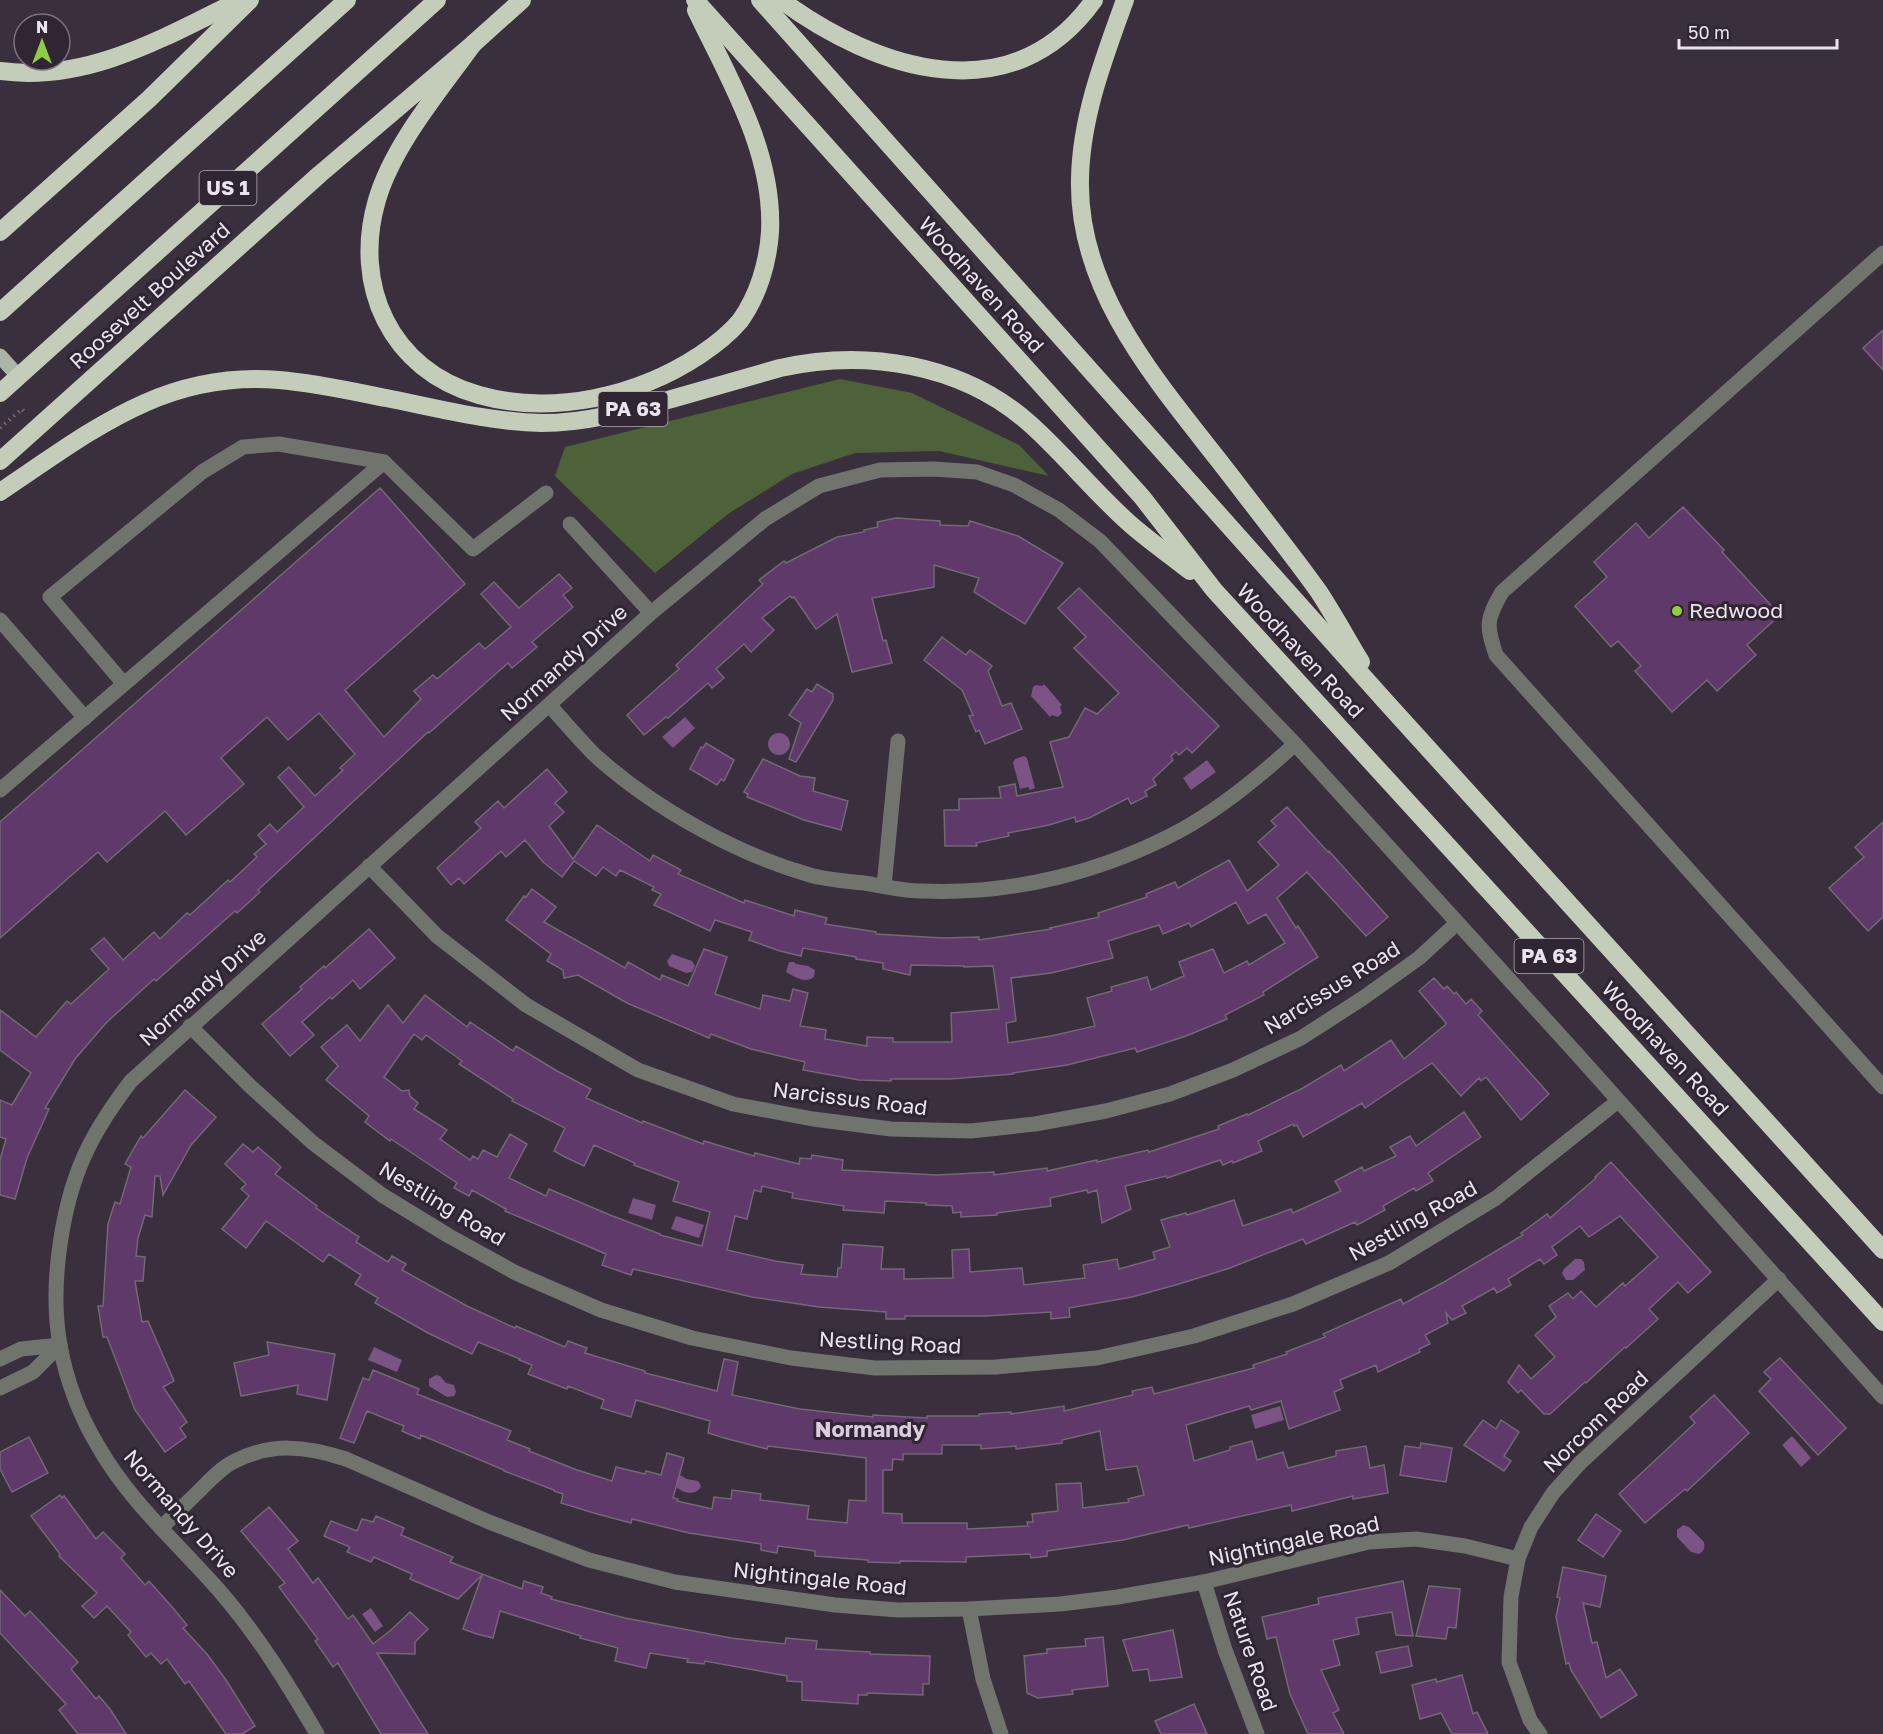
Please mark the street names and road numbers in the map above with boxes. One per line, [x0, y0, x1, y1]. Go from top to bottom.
road number: US 1 [200, 171, 256, 205]
street label: Woodhaven Road [914, 211, 1050, 358]
street label: Roosevelt Boulevard [64, 216, 235, 374]
road number: PA 63 [598, 392, 668, 426]
street label: Woodhaven Road [1232, 577, 1370, 723]
street label: Normandy Drive [494, 598, 632, 726]
street label: Normandy Drive [133, 923, 271, 1051]
street label: Narcissus Road [1259, 935, 1404, 1039]
road number: PA 63 [1514, 939, 1584, 973]
street label: Woodhaven Road [1597, 975, 1735, 1121]
street label: Narcissus Road [771, 1076, 929, 1120]
street label: Nestling Road [375, 1155, 510, 1251]
street label: Nestling Road [1344, 1174, 1481, 1266]
street label: Nestling Road [818, 1325, 962, 1359]
street label: Norcom Road [1537, 1365, 1653, 1478]
street label: Normandy Drive [119, 1444, 245, 1583]
street label: Nightingale Road [1206, 1509, 1382, 1571]
street label: Nightingale Road [732, 1556, 908, 1600]
street label: Nature Road [1218, 1587, 1284, 1714]

